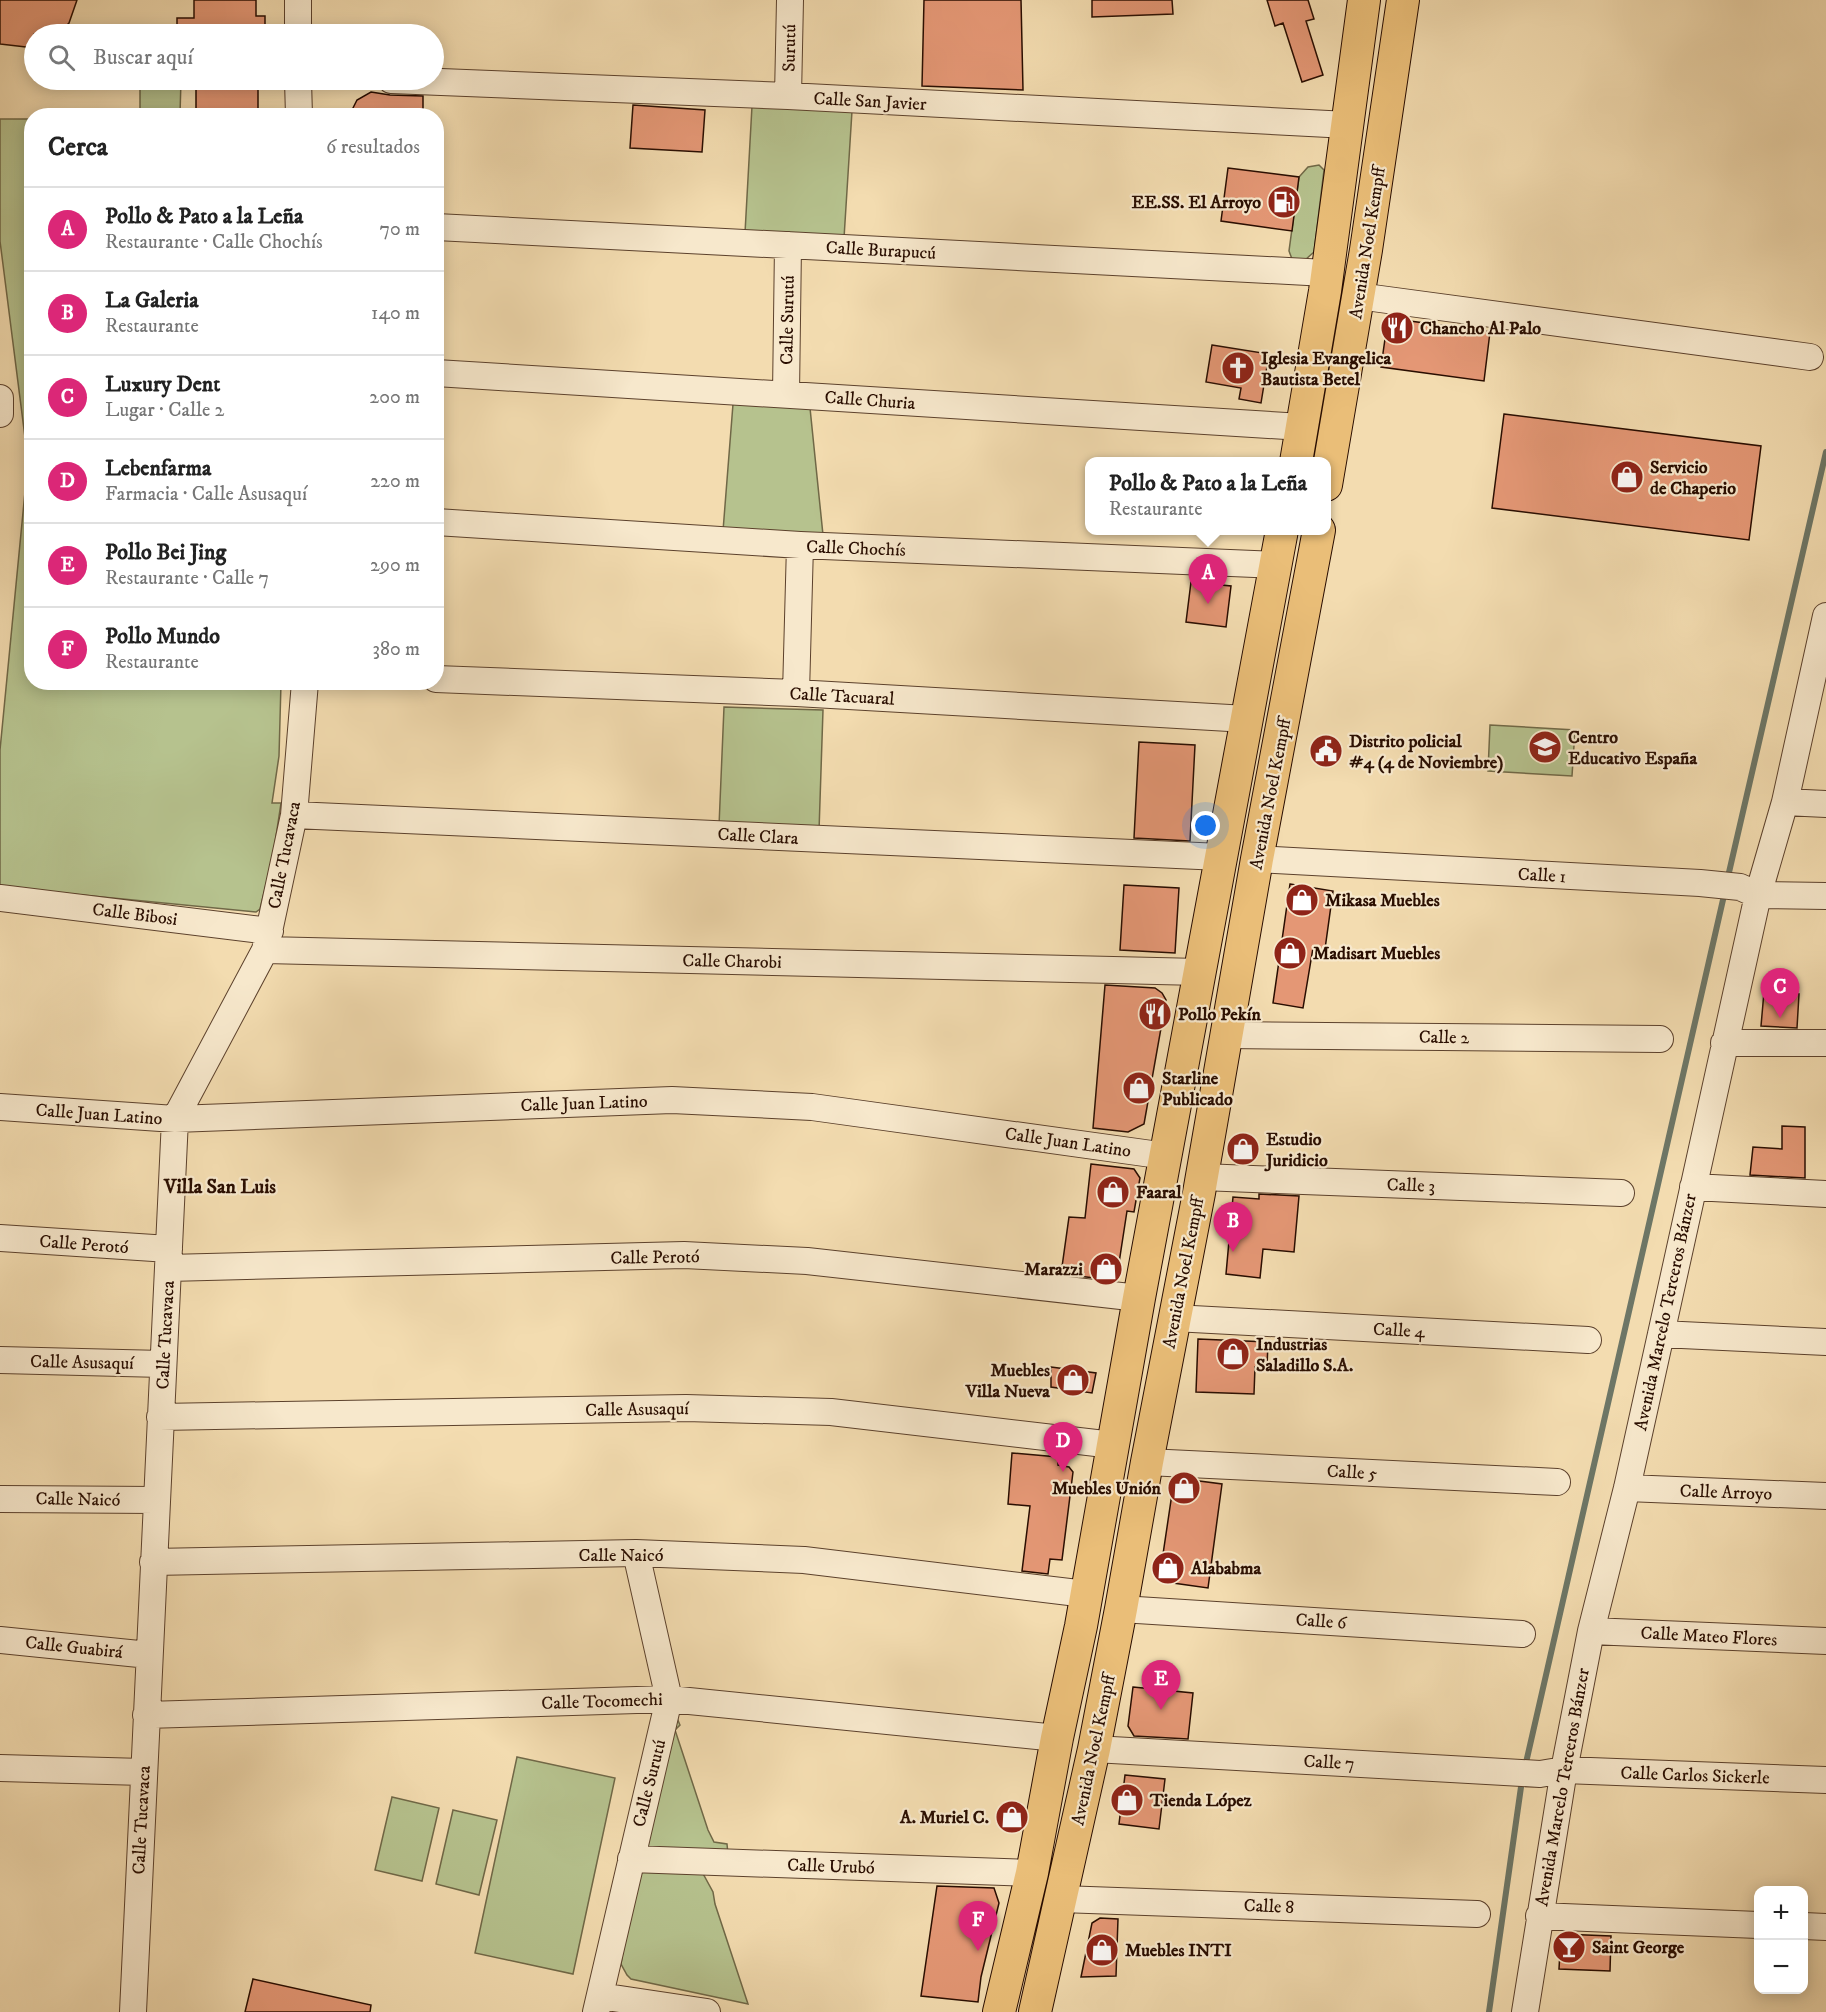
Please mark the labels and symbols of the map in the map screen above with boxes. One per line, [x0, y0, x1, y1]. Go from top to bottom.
street label: Surutú [779, 24, 801, 72]
street label: Calle San Javier [813, 88, 927, 116]
street label: Avenida Noel Kempff [1345, 163, 1391, 321]
fuel station icon: EE.SS. El Arroyo [1266, 184, 1302, 220]
place label: EE.SS. El Arroyo [1131, 192, 1261, 214]
street label: Calle Burapucú [825, 237, 937, 265]
street label: Calle Surutú [776, 275, 800, 365]
restaurant icon: Chancho Al Palo [1379, 310, 1415, 346]
place label: Chancho Al Palo [1420, 318, 1541, 340]
place label: Iglesia Evangelica Bautista Betel [1261, 348, 1392, 391]
church icon: Iglesia Evangelica Bautista Betel [1220, 350, 1256, 386]
street label: Calle Churia [824, 387, 916, 415]
place label: Servicio de Chaperio [1650, 457, 1736, 500]
shop icon: Servicio de Chaperio [1609, 459, 1645, 495]
street label: Calle Chochís [806, 536, 906, 562]
pin: A [1188, 554, 1228, 604]
street label: Calle Tacuaral [789, 683, 896, 711]
street label: Avenida Noel Kempff [1246, 714, 1297, 872]
place label: Centro Educativo España [1568, 727, 1698, 770]
school or university icon: Centro Educativo España [1527, 729, 1563, 765]
place label: Distrito policial #4 (4 de Noviembre) [1349, 731, 1503, 774]
public building icon: Distrito policial #4 (4 de Noviembre) [1308, 733, 1344, 769]
street label: Calle Tucavaca [264, 799, 306, 911]
your location [1191, 811, 1220, 840]
street label: Calle Clara [717, 824, 799, 850]
street label: Calle 1 [1517, 864, 1567, 888]
shop icon: Mikasa Muebles [1284, 882, 1320, 918]
place label: Mikasa Muebles [1325, 890, 1440, 912]
street label: Calle Bibosi [91, 899, 179, 931]
shop icon: Madisart Muebles [1272, 935, 1308, 971]
place label: Madisart Muebles [1313, 943, 1440, 965]
street label: Calle Charobi [682, 950, 782, 974]
pin: C [1760, 968, 1800, 1018]
restaurant icon: Pollo Pekín [1137, 996, 1173, 1032]
place label: Pollo Pekín [1178, 1004, 1261, 1026]
street label: Calle 2 [1419, 1027, 1470, 1049]
place label: Starline Publicado [1162, 1068, 1233, 1111]
shop icon: Starline Publicado [1121, 1070, 1157, 1106]
street label: Calle Juan Latino [520, 1091, 648, 1117]
street label: Calle Juan Latino [35, 1100, 163, 1130]
street label: Calle Juan Latino [1003, 1123, 1133, 1163]
place label: Estudio Juridicio [1264, 1129, 1328, 1172]
shop icon: Estudio Juridicio [1225, 1131, 1261, 1167]
shop icon: Faaral [1095, 1174, 1131, 1210]
street label: Calle 3 [1386, 1174, 1436, 1198]
district label: Villa San Luis [163, 1175, 276, 1200]
place label: Faaral [1136, 1182, 1182, 1204]
street label: Avenida Marcelo Terceros Bánzer [1630, 1191, 1702, 1433]
street label: Avenida Noel Kempff [1159, 1193, 1210, 1351]
pin: B [1214, 1202, 1252, 1252]
street label: Calle Perotó [39, 1231, 129, 1259]
street label: Calle Perotó [610, 1246, 700, 1270]
shop icon: Marazzi [1088, 1251, 1124, 1287]
place label: Marazzi [1024, 1259, 1083, 1281]
street label: Calle Tucavaca [152, 1280, 180, 1390]
street label: Calle 4 [1372, 1319, 1426, 1343]
place label: Industrias Saladillo S.A. [1256, 1334, 1353, 1377]
shop icon: Industrias Saladillo S.A. [1215, 1336, 1251, 1372]
street label: Calle Asusaquí [30, 1351, 135, 1375]
place label: Muebles Villa Nueva [965, 1360, 1050, 1403]
shop icon: Muebles Villa Nueva [1055, 1362, 1091, 1398]
street label: Calle Asusaquí [585, 1398, 690, 1422]
pin: D [1044, 1422, 1082, 1472]
street label: Calle 5 [1326, 1461, 1378, 1485]
shop icon: Muebles Unión [1166, 1470, 1202, 1506]
place label: Muebles Unión [1052, 1478, 1162, 1500]
street label: Calle Arroyo [1679, 1480, 1773, 1506]
street label: Calle Naicó [35, 1488, 121, 1512]
street label: Calle Naicó [579, 1545, 664, 1567]
shop icon: Alababma [1150, 1550, 1186, 1586]
place label: Alababma [1190, 1558, 1262, 1580]
street label: Calle 6 [1295, 1609, 1348, 1635]
street label: Calle Mateo Flores [1640, 1622, 1778, 1652]
street label: Calle Guabirá [24, 1632, 124, 1664]
pin: E [1142, 1660, 1180, 1710]
street label: Avenida Marcelo Terceros Bánzer [1531, 1666, 1595, 1908]
street label: Avenida Noel Kempff [1067, 1670, 1121, 1827]
street label: Calle Tocomechi [541, 1689, 663, 1715]
street label: Calle Surutú [628, 1737, 672, 1829]
street label: Calle 7 [1303, 1751, 1355, 1775]
street label: Calle Carlos Sickerle [1620, 1762, 1770, 1790]
street label: Calle Tucavaca [128, 1765, 156, 1875]
shop icon: Tienda López [1109, 1782, 1145, 1818]
place label: Tienda López [1149, 1790, 1252, 1812]
shop icon: A. Muriel C. [994, 1799, 1030, 1835]
place label: A. Muriel C. [899, 1807, 989, 1829]
street label: Calle Urubó [787, 1854, 875, 1880]
street label: Calle 8 [1243, 1895, 1295, 1919]
pin: F [958, 1902, 998, 1951]
bar icon: Saint George [1551, 1929, 1587, 1965]
shop icon: Muebles INTI [1084, 1932, 1120, 1968]
place label: Saint George [1592, 1937, 1685, 1959]
place label: Muebles INTI [1125, 1940, 1232, 1962]

